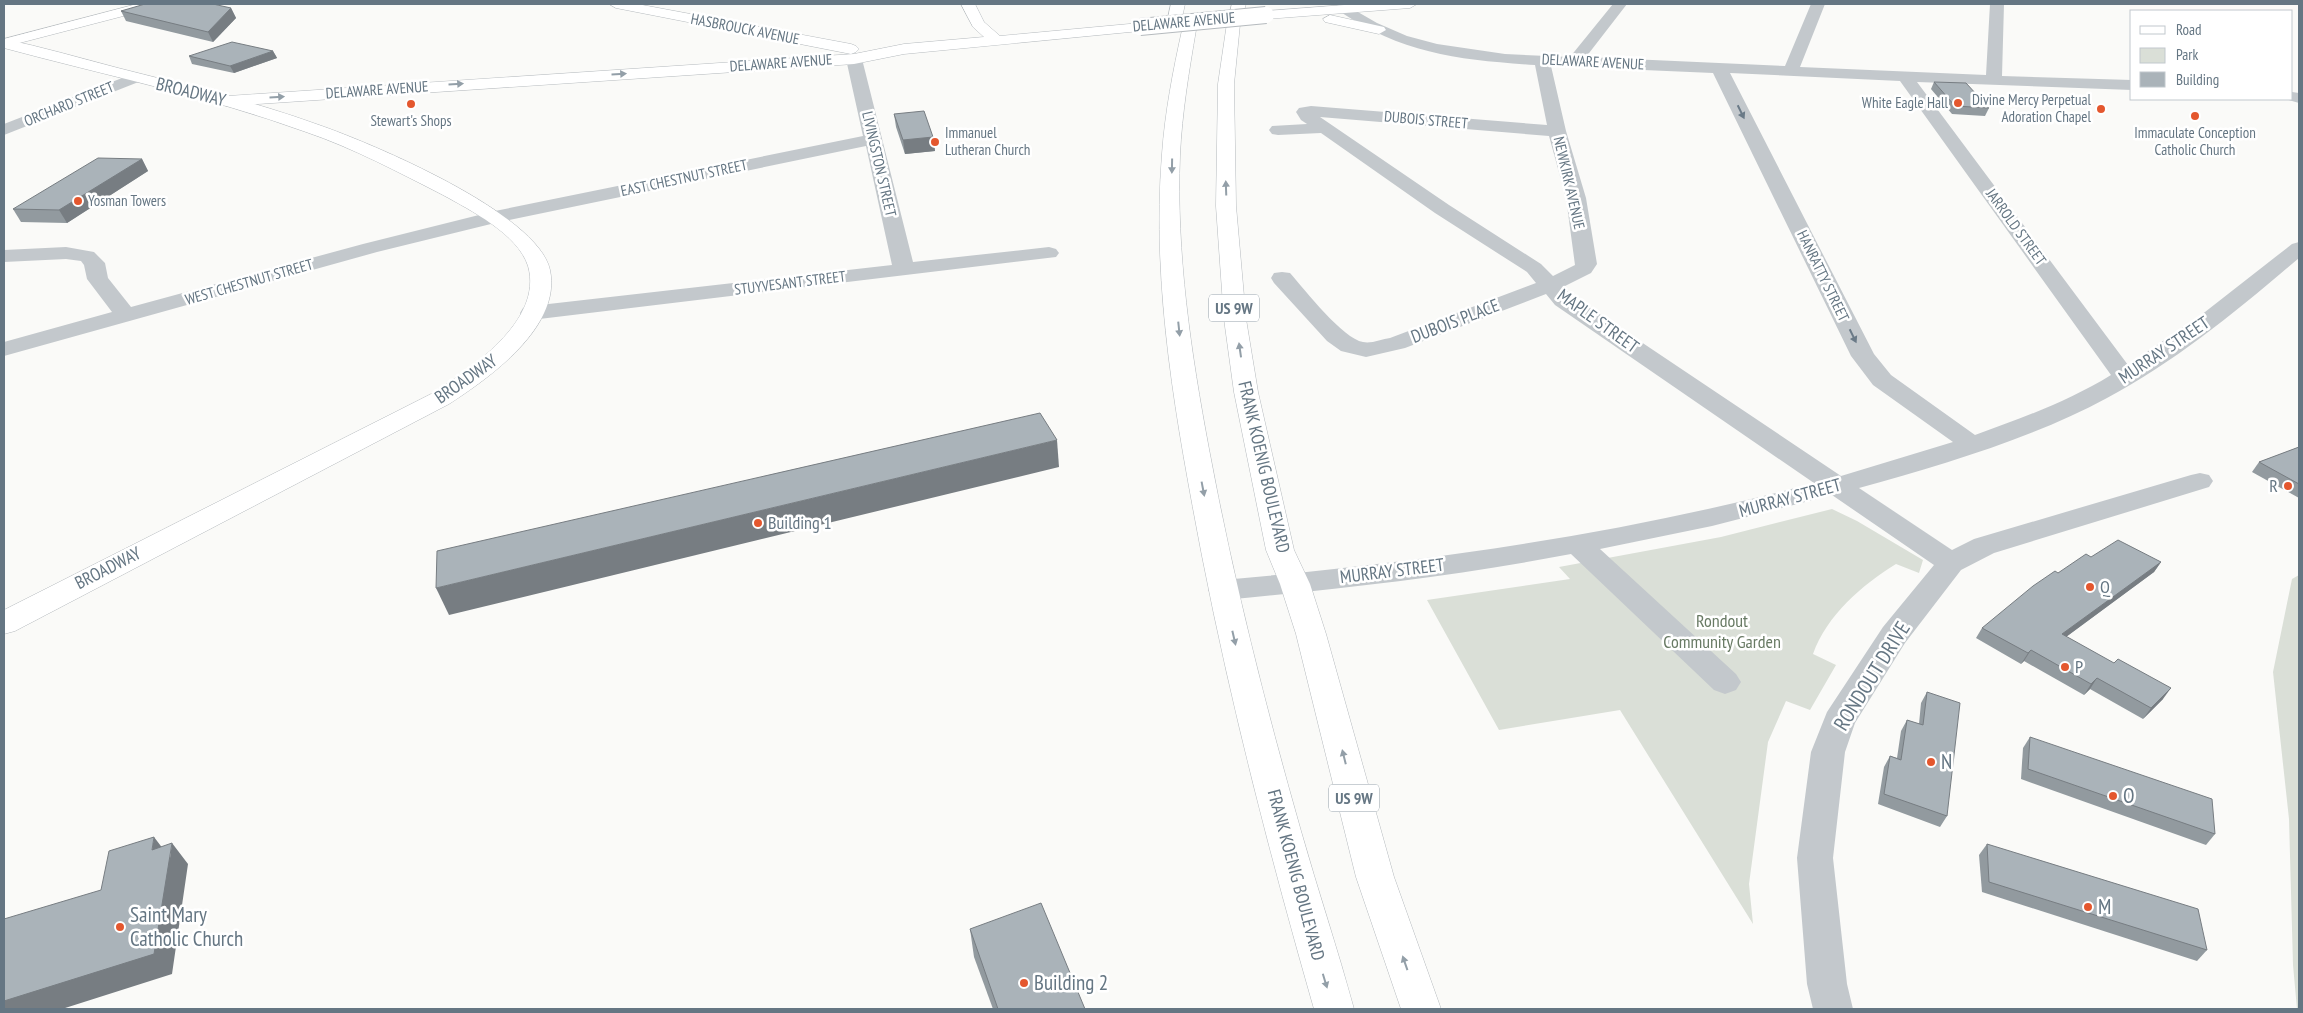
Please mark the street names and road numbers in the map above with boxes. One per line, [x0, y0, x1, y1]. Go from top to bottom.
street label: DELAWARE AVENUE [1132, 8, 1236, 35]
street label: HASBROUCK AVENUE [689, 9, 801, 48]
street label: DELAWARE AVENUE [729, 49, 833, 76]
street label: DELAWARE AVENUE [1541, 49, 1645, 74]
street label: BROADWAY [154, 72, 229, 111]
street label: DELAWARE AVENUE [325, 76, 429, 103]
street label: ORCHARD STREET [21, 77, 117, 130]
street label: DUBOIS STREET [1383, 106, 1469, 133]
street label: LIVINGSTON STREET [858, 109, 901, 219]
street label: NEWKIRK AVENUE [1550, 135, 1589, 231]
street label: EAST CHESTNUT STREET [619, 155, 749, 200]
street label: JARROLD STREET [1982, 184, 2051, 269]
street label: HANRATTY STREET [1793, 227, 1854, 325]
street label: WEST CHESTNUT STREET [183, 254, 315, 309]
street label: STUYVESANT STREET [733, 266, 847, 299]
street label: MAPLE STREET [1553, 283, 1643, 358]
street label: DUBOIS PLACE [1407, 293, 1502, 348]
road number: US 9W [1209, 294, 1259, 322]
street label: MURRAY STREET [2114, 311, 2214, 388]
street label: BROADWAY [430, 348, 502, 408]
street label: FRANK KOENIG BOULEVARD [1233, 379, 1295, 555]
street label: MURRAY STREET [1736, 473, 1843, 522]
street label: BROADWAY [71, 541, 145, 594]
street label: MURRAY STREET [1339, 553, 1445, 588]
street label: RONDOUT DRIVE [1827, 616, 1916, 735]
road number: US 9W [1329, 784, 1379, 811]
street label: FRANK KOENIG BOULEVARD [1263, 787, 1330, 963]

